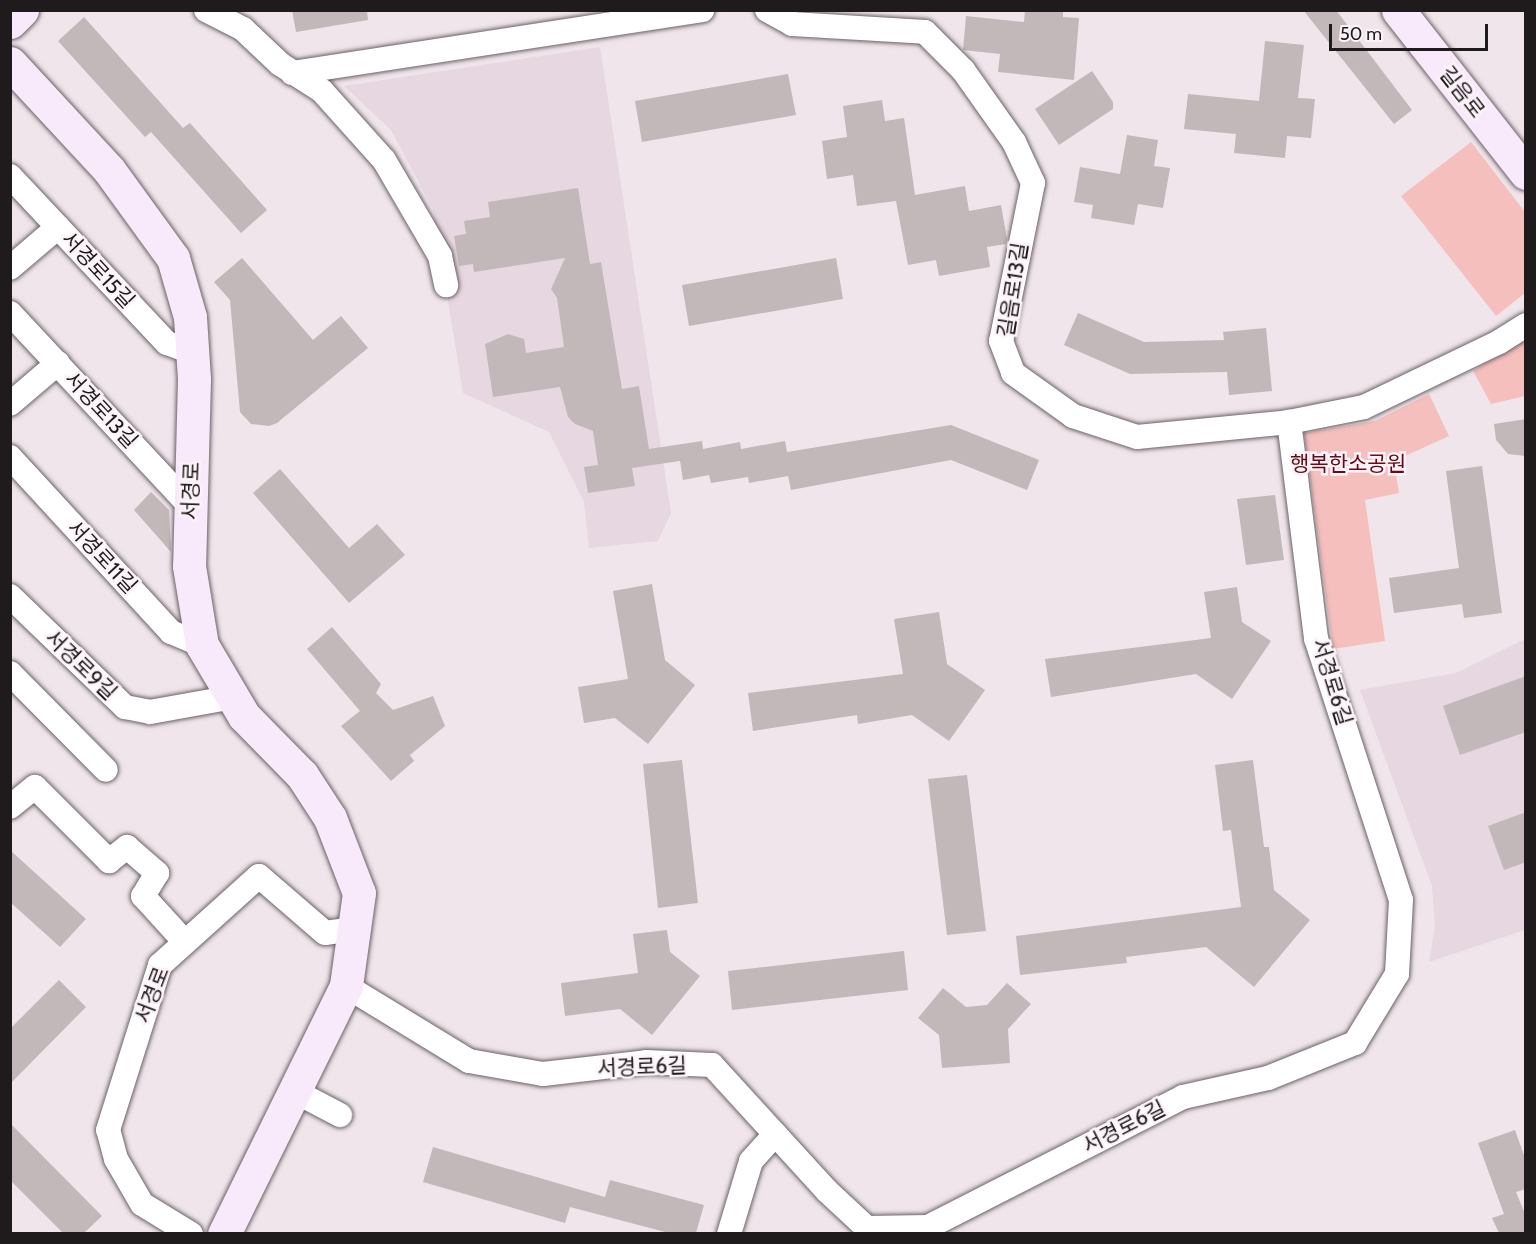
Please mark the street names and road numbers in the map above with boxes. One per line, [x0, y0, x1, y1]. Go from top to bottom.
street label: 길음로 [1434, 61, 1490, 123]
street label: 서경로15길 [56, 226, 140, 314]
street label: 길음로13길 [993, 241, 1033, 339]
street label: 서경로13길 [59, 366, 143, 454]
street label: 서경로 [177, 462, 205, 520]
street label: 서경로11길 [62, 515, 142, 599]
street label: 서경로9길 [40, 625, 122, 705]
street label: 서경로6길 [1307, 636, 1357, 728]
street label: 서경로 [130, 963, 174, 1027]
street label: 서경로6길 [597, 1053, 687, 1081]
street label: 서경로6길 [1079, 1096, 1169, 1158]

